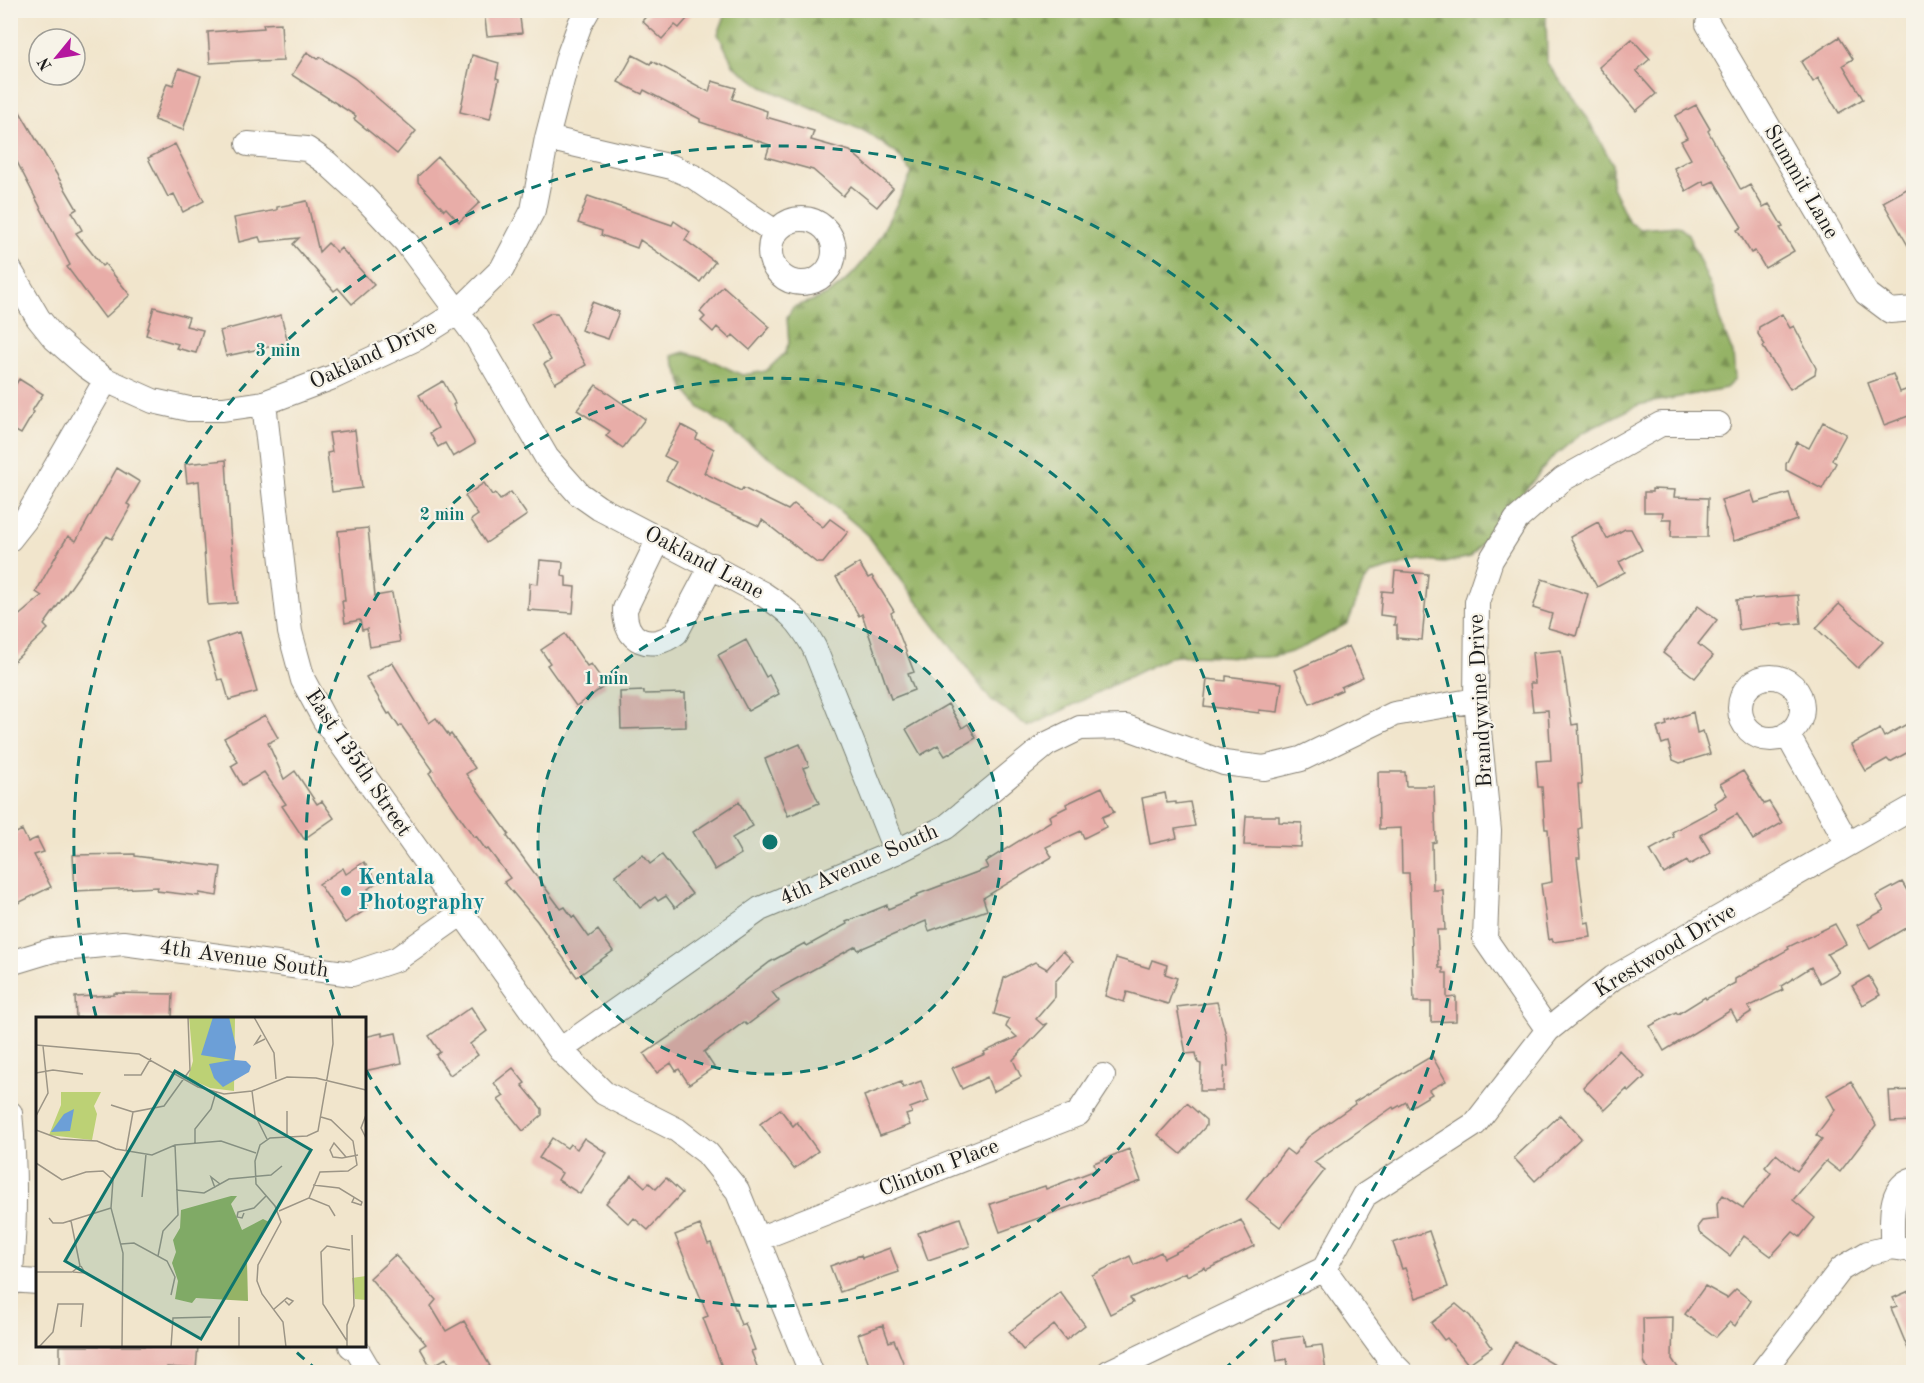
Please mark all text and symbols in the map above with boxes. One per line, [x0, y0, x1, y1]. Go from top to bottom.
north arrow [27, 27, 87, 87]
text: N [35, 54, 56, 73]
street label: Summit Lane [1760, 121, 1842, 243]
street label: Oakland Drive [306, 316, 440, 394]
text: 3 min [255, 342, 301, 360]
text: 2 min [419, 506, 465, 524]
street label: Oakland Lane [641, 522, 767, 604]
street label: Brandywine Drive [1465, 613, 1497, 789]
text: 1 min [583, 670, 629, 688]
street label: East 135th Street [301, 686, 415, 840]
street label: 4th Avenue South [777, 820, 941, 910]
centre of rings [760, 832, 780, 852]
place label: Kentala Photography [358, 867, 485, 914]
marker: Kentala Photography [339, 884, 353, 898]
street label: Krestwood Drive [1590, 900, 1740, 1002]
street label: 4th Avenue South [158, 936, 330, 982]
inset map [36, 1017, 366, 1347]
street label: Clinton Place [876, 1135, 1002, 1201]

